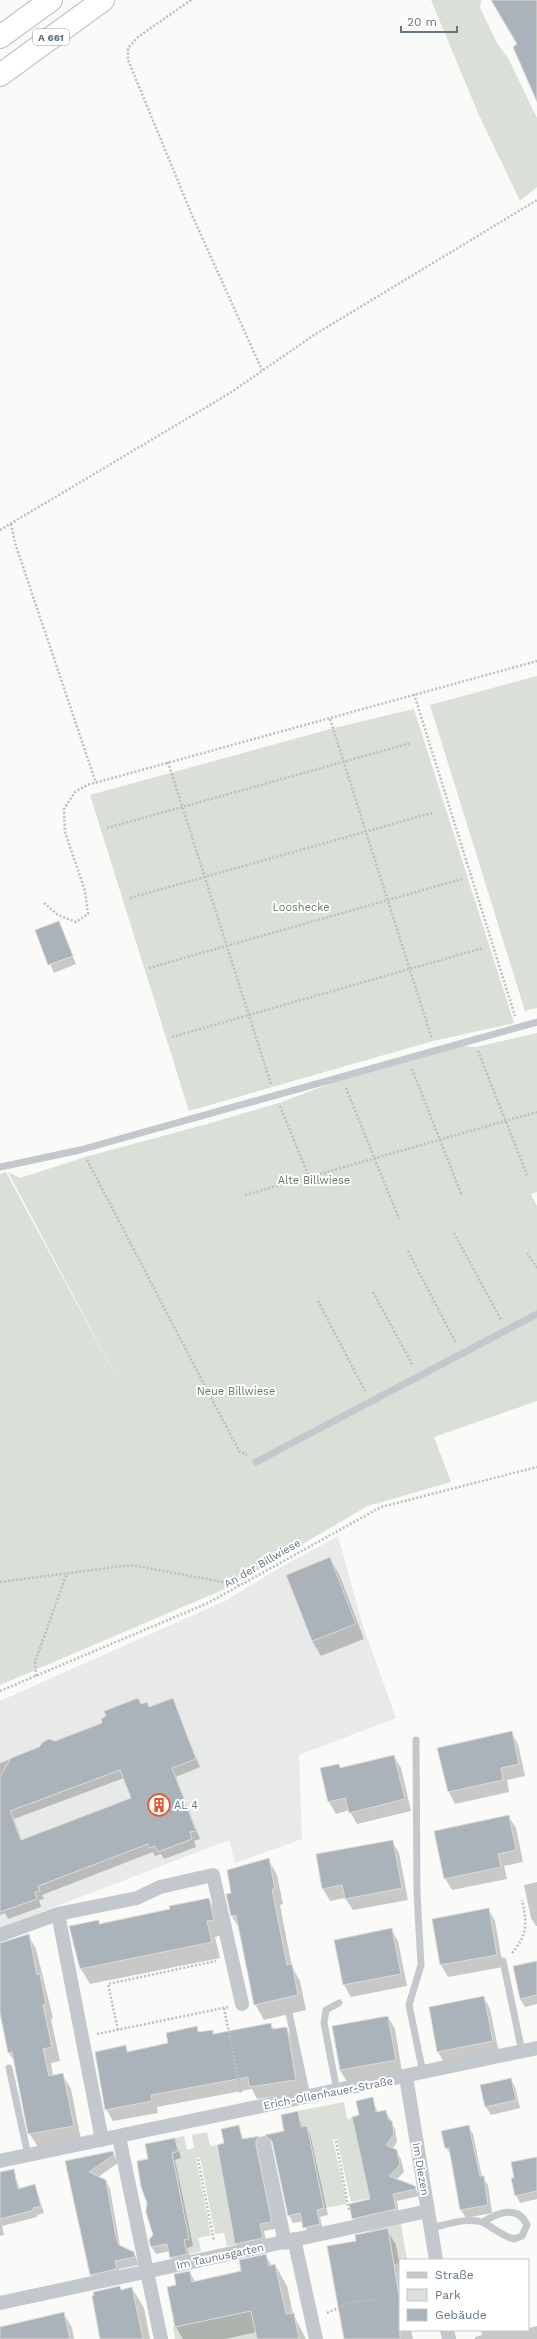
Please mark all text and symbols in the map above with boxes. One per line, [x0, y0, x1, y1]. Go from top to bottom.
scale bar [401, 8, 457, 34]
text: 20 m [407, 15, 437, 29]
road number: A 661 [33, 29, 69, 45]
park label: Looshecke [272, 901, 330, 914]
park label: Alte Billwiese [278, 1174, 350, 1187]
park label: Neue Billwiese [197, 1385, 275, 1398]
street label: An der Billwiese [222, 1536, 303, 1591]
building icon: AL 4 [146, 1792, 172, 1818]
place label: AL 4 [174, 1799, 198, 1812]
street label: Erich-Ollenhauer-Straße [262, 2075, 394, 2112]
street label: Im Diezen [409, 2142, 432, 2197]
street label: Im Taunusgarten [175, 2241, 265, 2272]
legend [399, 2259, 529, 2331]
text: Straße [435, 2268, 474, 2282]
text: Park [435, 2288, 461, 2302]
text: Gebäude [435, 2308, 487, 2322]

